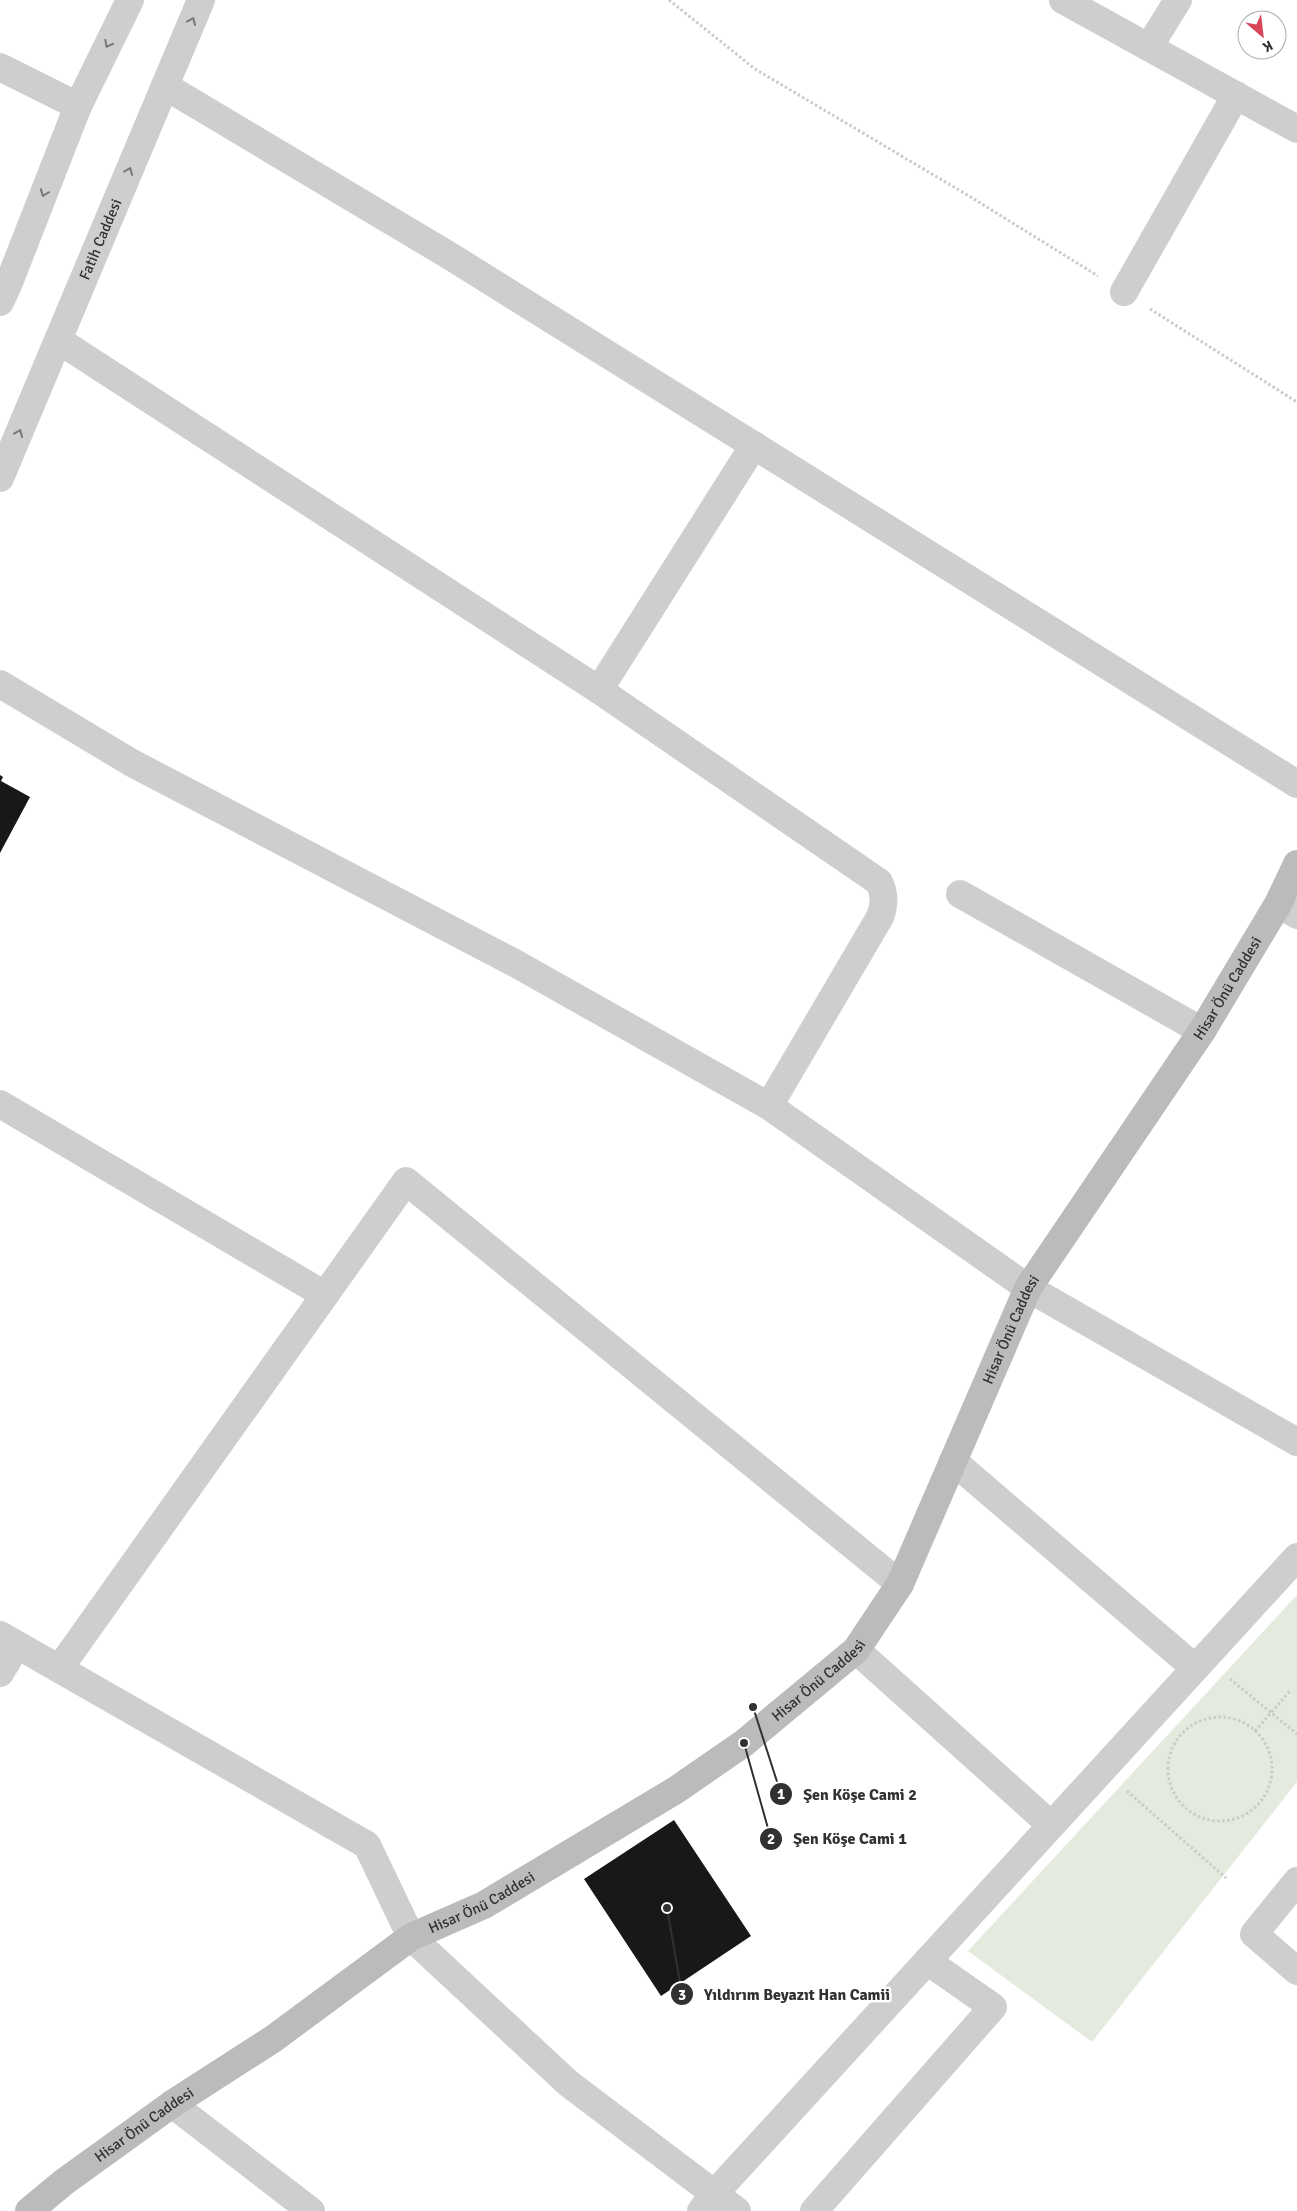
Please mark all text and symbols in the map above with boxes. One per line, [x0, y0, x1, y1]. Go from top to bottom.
north arrow [1237, 10, 1287, 60]
one-way arrow [186, 17, 197, 26]
text: K [1260, 36, 1276, 56]
one-way arrow [104, 38, 114, 47]
one-way arrow [123, 167, 134, 176]
one-way arrow [40, 188, 50, 197]
street label: Fatih Caddesi [75, 196, 125, 283]
one-way arrow [13, 429, 23, 438]
street label: Hisar Önü Caddesi [1189, 933, 1265, 1044]
street label: Hisar Önü Caddesi [979, 1272, 1043, 1387]
street label: Hisar Önü Caddesi [768, 1636, 869, 1725]
callout: Şen Köşe Cami 2 [768, 1779, 927, 1810]
text: 1 [777, 1785, 785, 1803]
text: Şen Köşe Cami 2 [803, 1785, 917, 1805]
callout: Şen Köşe Cami 1 [758, 1823, 917, 1854]
text: Şen Köşe Cami 1 [793, 1829, 907, 1849]
text: 2 [767, 1830, 775, 1848]
street label: Hisar Önü Caddesi [426, 1868, 538, 1937]
callout: Yıldırım Beyazıt Han Camii [669, 1979, 900, 2010]
text: Yıldırım Beyazıt Han Camii [703, 1985, 890, 2005]
text: 3 [678, 1986, 686, 2004]
street label: Hisar Önü Caddesi [91, 2083, 197, 2166]

